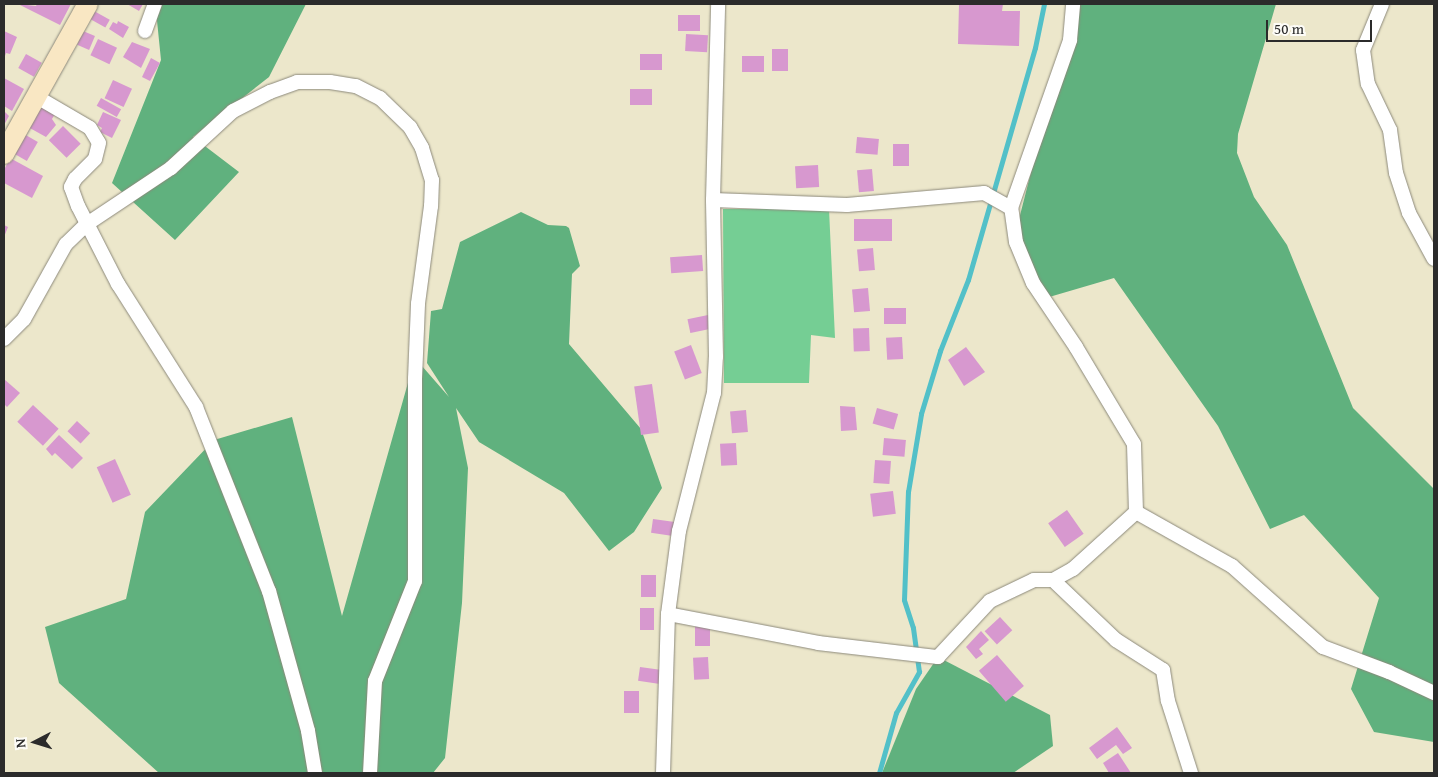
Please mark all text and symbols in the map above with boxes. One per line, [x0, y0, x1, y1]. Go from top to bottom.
scale bar [1268, 10, 1374, 42]
text: 50 m [1274, 18, 1304, 39]
north arrow [10, 717, 60, 767]
text: N [10, 738, 30, 749]

